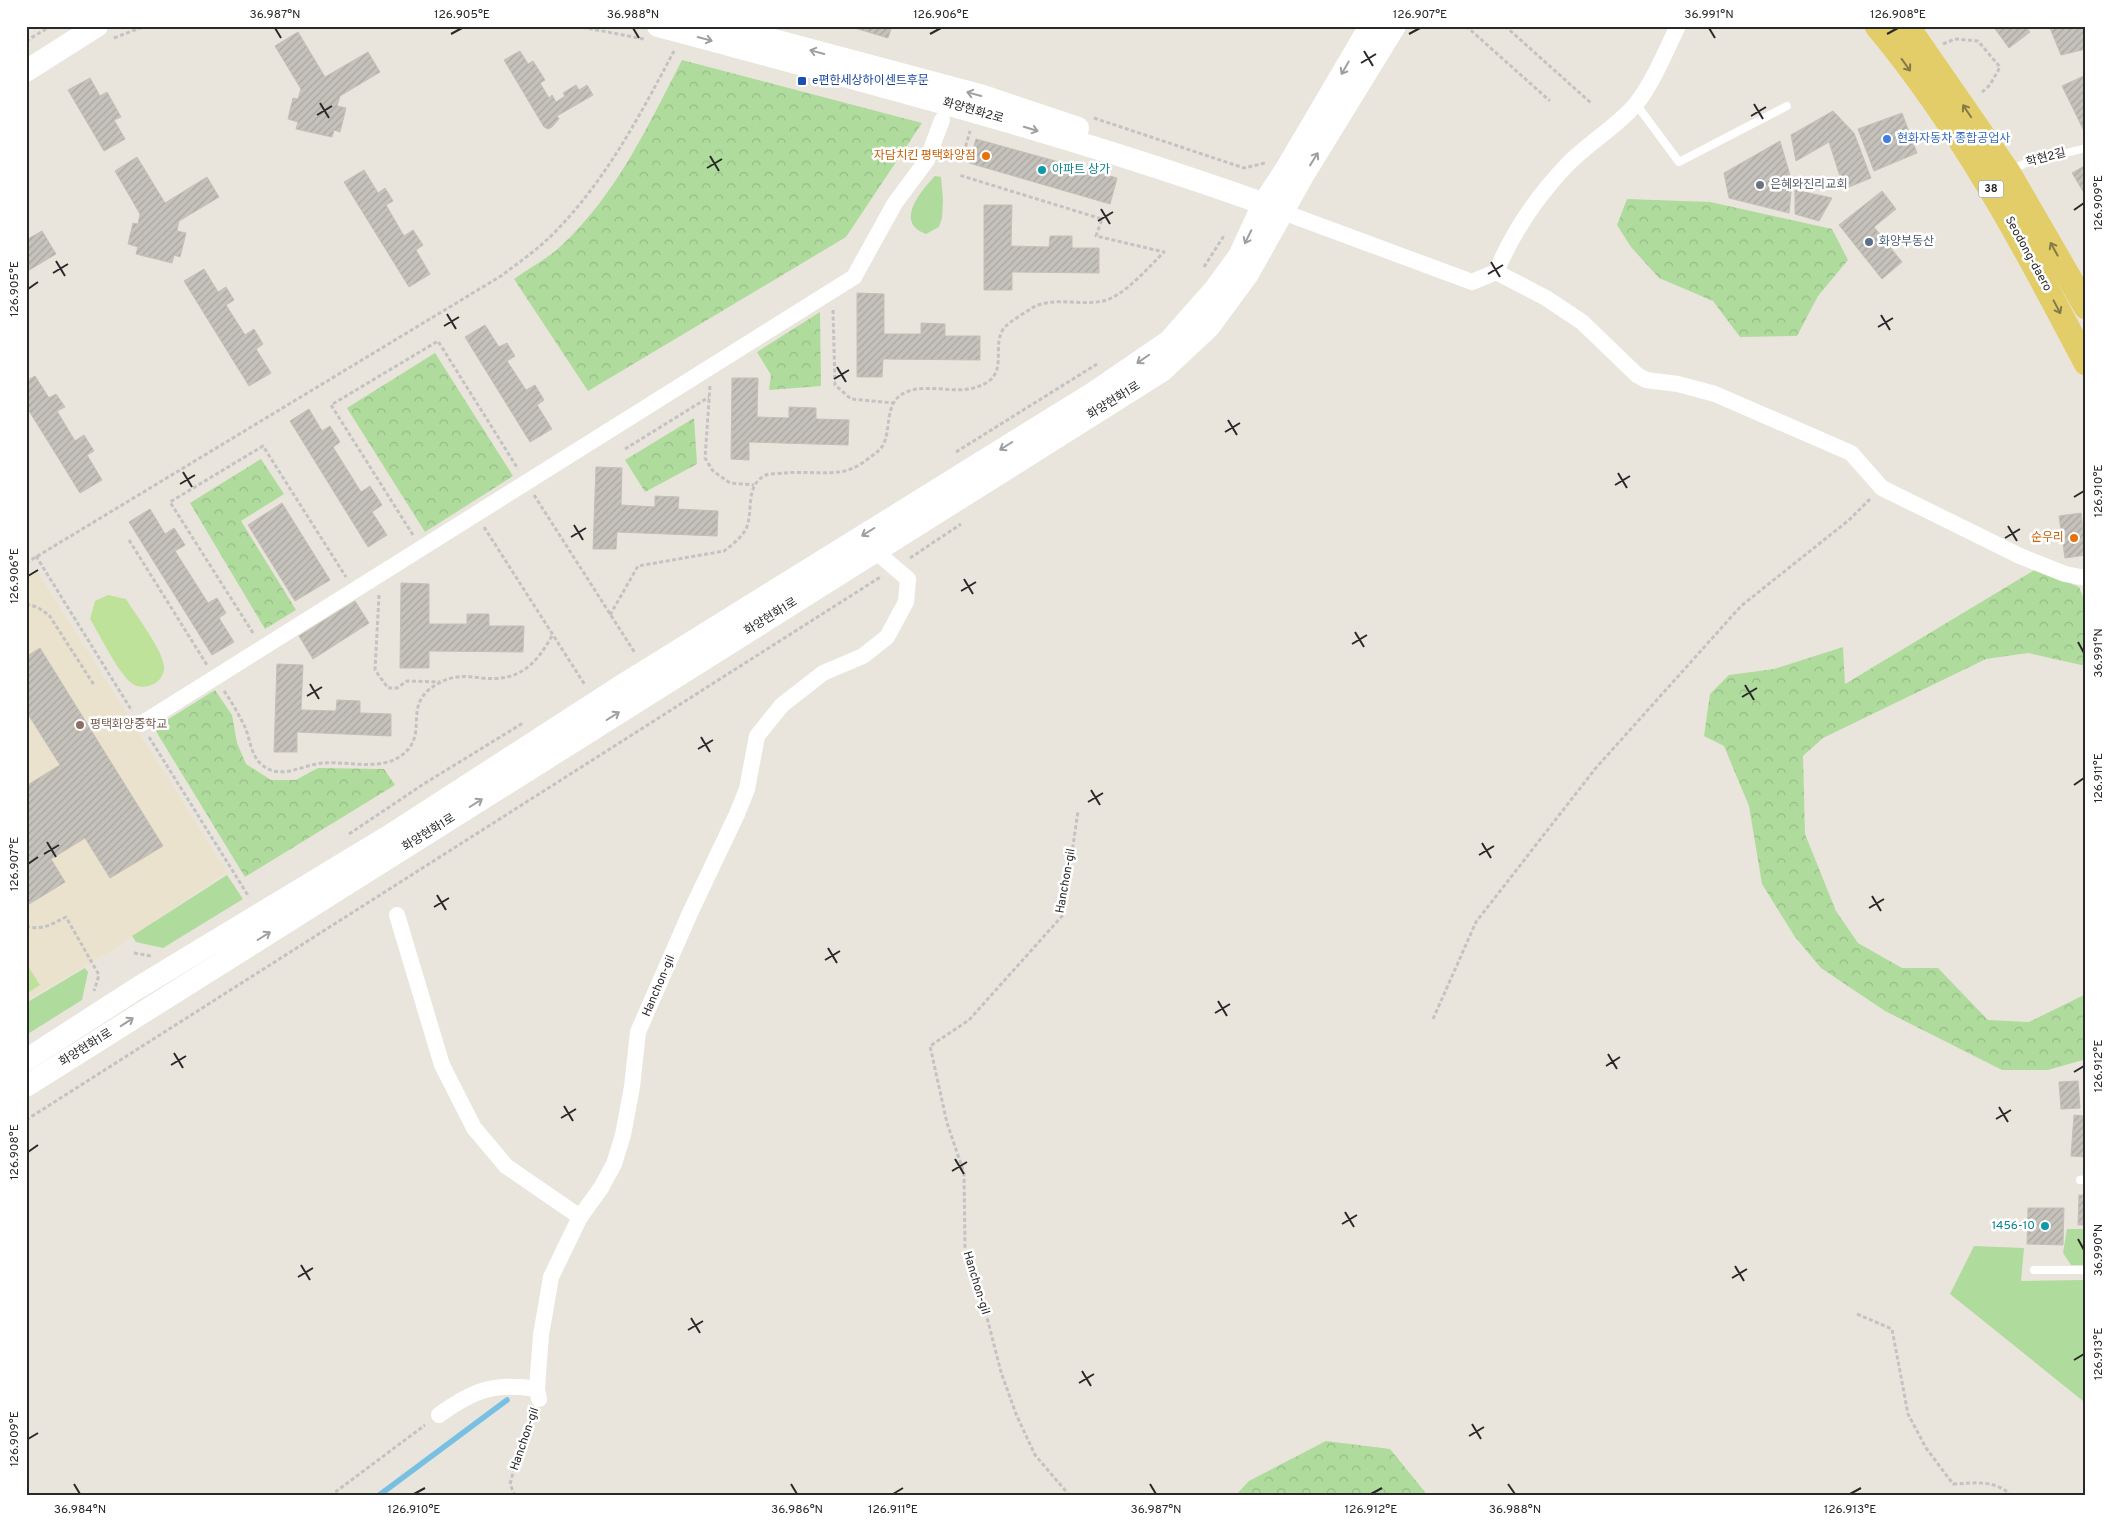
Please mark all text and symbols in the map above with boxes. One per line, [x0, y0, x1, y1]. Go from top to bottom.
text: 36.987°N [249, 7, 301, 23]
text: 126.905°E [434, 7, 490, 23]
text: 36.988°N [607, 7, 659, 23]
text: 126.906°E [913, 7, 969, 23]
text: 126.907°E [1393, 7, 1447, 23]
text: 36.991°N [1684, 7, 1734, 23]
text: 126.908°E [1870, 7, 1926, 23]
one-way arrow [697, 35, 713, 44]
one-way arrow [810, 47, 826, 56]
one-way arrow [1901, 58, 1911, 72]
one-way arrow [1340, 61, 1350, 75]
place label: e편한세상하이센트후문 [812, 73, 929, 89]
marker: e편한세상하이센트후문 [796, 75, 808, 87]
one-way arrow [967, 88, 983, 98]
street label: 화양현화2로 [941, 95, 1005, 127]
one-way arrow [1962, 105, 1972, 119]
one-way arrow [1022, 124, 1038, 134]
place label: 현화자동차 종합공업사 [1897, 131, 2010, 147]
marker: 현화자동차 종합공업사 [1881, 133, 1893, 145]
street label: 학현2길 [2024, 145, 2068, 171]
place label: 자담치킨 평택화양점 [874, 148, 976, 164]
marker: 자담치킨 평택화양점 [980, 150, 992, 162]
one-way arrow [1309, 152, 1319, 166]
place label: 아파트 상가 [1052, 162, 1110, 178]
marker: 아파트 상가 [1036, 164, 1048, 176]
text: 126.909°E [2091, 175, 2107, 231]
place label: 은혜와진리교회 [1770, 177, 1847, 193]
marker: 은혜와진리교회 [1754, 179, 1766, 191]
road number: 38 [1978, 180, 2004, 198]
street label: Seodong-daero [2001, 214, 2055, 295]
one-way arrow [1243, 229, 1252, 244]
place label: 화양부동산 [1879, 234, 1934, 250]
marker: 화양부동산 [1863, 236, 1875, 248]
one-way arrow [2048, 242, 2058, 256]
text: 126.905°E [7, 261, 23, 317]
one-way arrow [2052, 299, 2062, 314]
one-way arrow [1136, 354, 1150, 364]
street label: 화양현화1로 [1084, 378, 1144, 424]
one-way arrow [1000, 442, 1014, 452]
text: 126.910°E [2091, 464, 2107, 518]
one-way arrow [862, 528, 876, 538]
place label: 순우리 [2031, 530, 2064, 546]
marker: 순우리 [2068, 532, 2080, 544]
text: 126.906°E [7, 548, 23, 604]
street label: 화양현화1로 [741, 594, 801, 640]
text: 36.991°N [2091, 628, 2107, 678]
one-way arrow [606, 711, 620, 721]
place label: 평택화양중학교 [90, 717, 167, 733]
marker: 평택화양중학교 [74, 719, 86, 731]
text: 126.911°E [2091, 753, 2107, 803]
one-way arrow [469, 798, 483, 808]
street label: 화양현화1로 [399, 810, 459, 856]
text: 126.907°E [7, 837, 23, 891]
street label: Hanchon-gil [1052, 847, 1080, 915]
one-way arrow [257, 931, 271, 941]
street label: Hanchon-gil [639, 953, 679, 1019]
one-way arrow [119, 1017, 133, 1027]
street label: 화양현화1로 [56, 1025, 116, 1071]
text: 126.912°E [2091, 1040, 2107, 1092]
text: 126.908°E [7, 1124, 23, 1180]
place label: 1456-10 [1992, 1218, 2035, 1234]
marker: 1456-10 [2039, 1220, 2051, 1232]
text: 36.990°N [2091, 1224, 2107, 1276]
street label: Hanchon-gil [959, 1249, 993, 1317]
text: 126.913°E [2091, 1328, 2107, 1380]
street label: Hanchon-gil [507, 1405, 543, 1473]
text: 126.909°E [7, 1411, 23, 1467]
text: 36.984°N [54, 1502, 106, 1518]
text: 126.910°E [387, 1502, 441, 1518]
text: 36.986°N [771, 1502, 823, 1518]
text: 126.911°E [868, 1502, 918, 1518]
text: 36.987°N [1130, 1502, 1182, 1518]
text: 126.912°E [1345, 1502, 1397, 1518]
text: 36.988°N [1489, 1502, 1541, 1518]
text: 126.913°E [1824, 1502, 1876, 1518]

